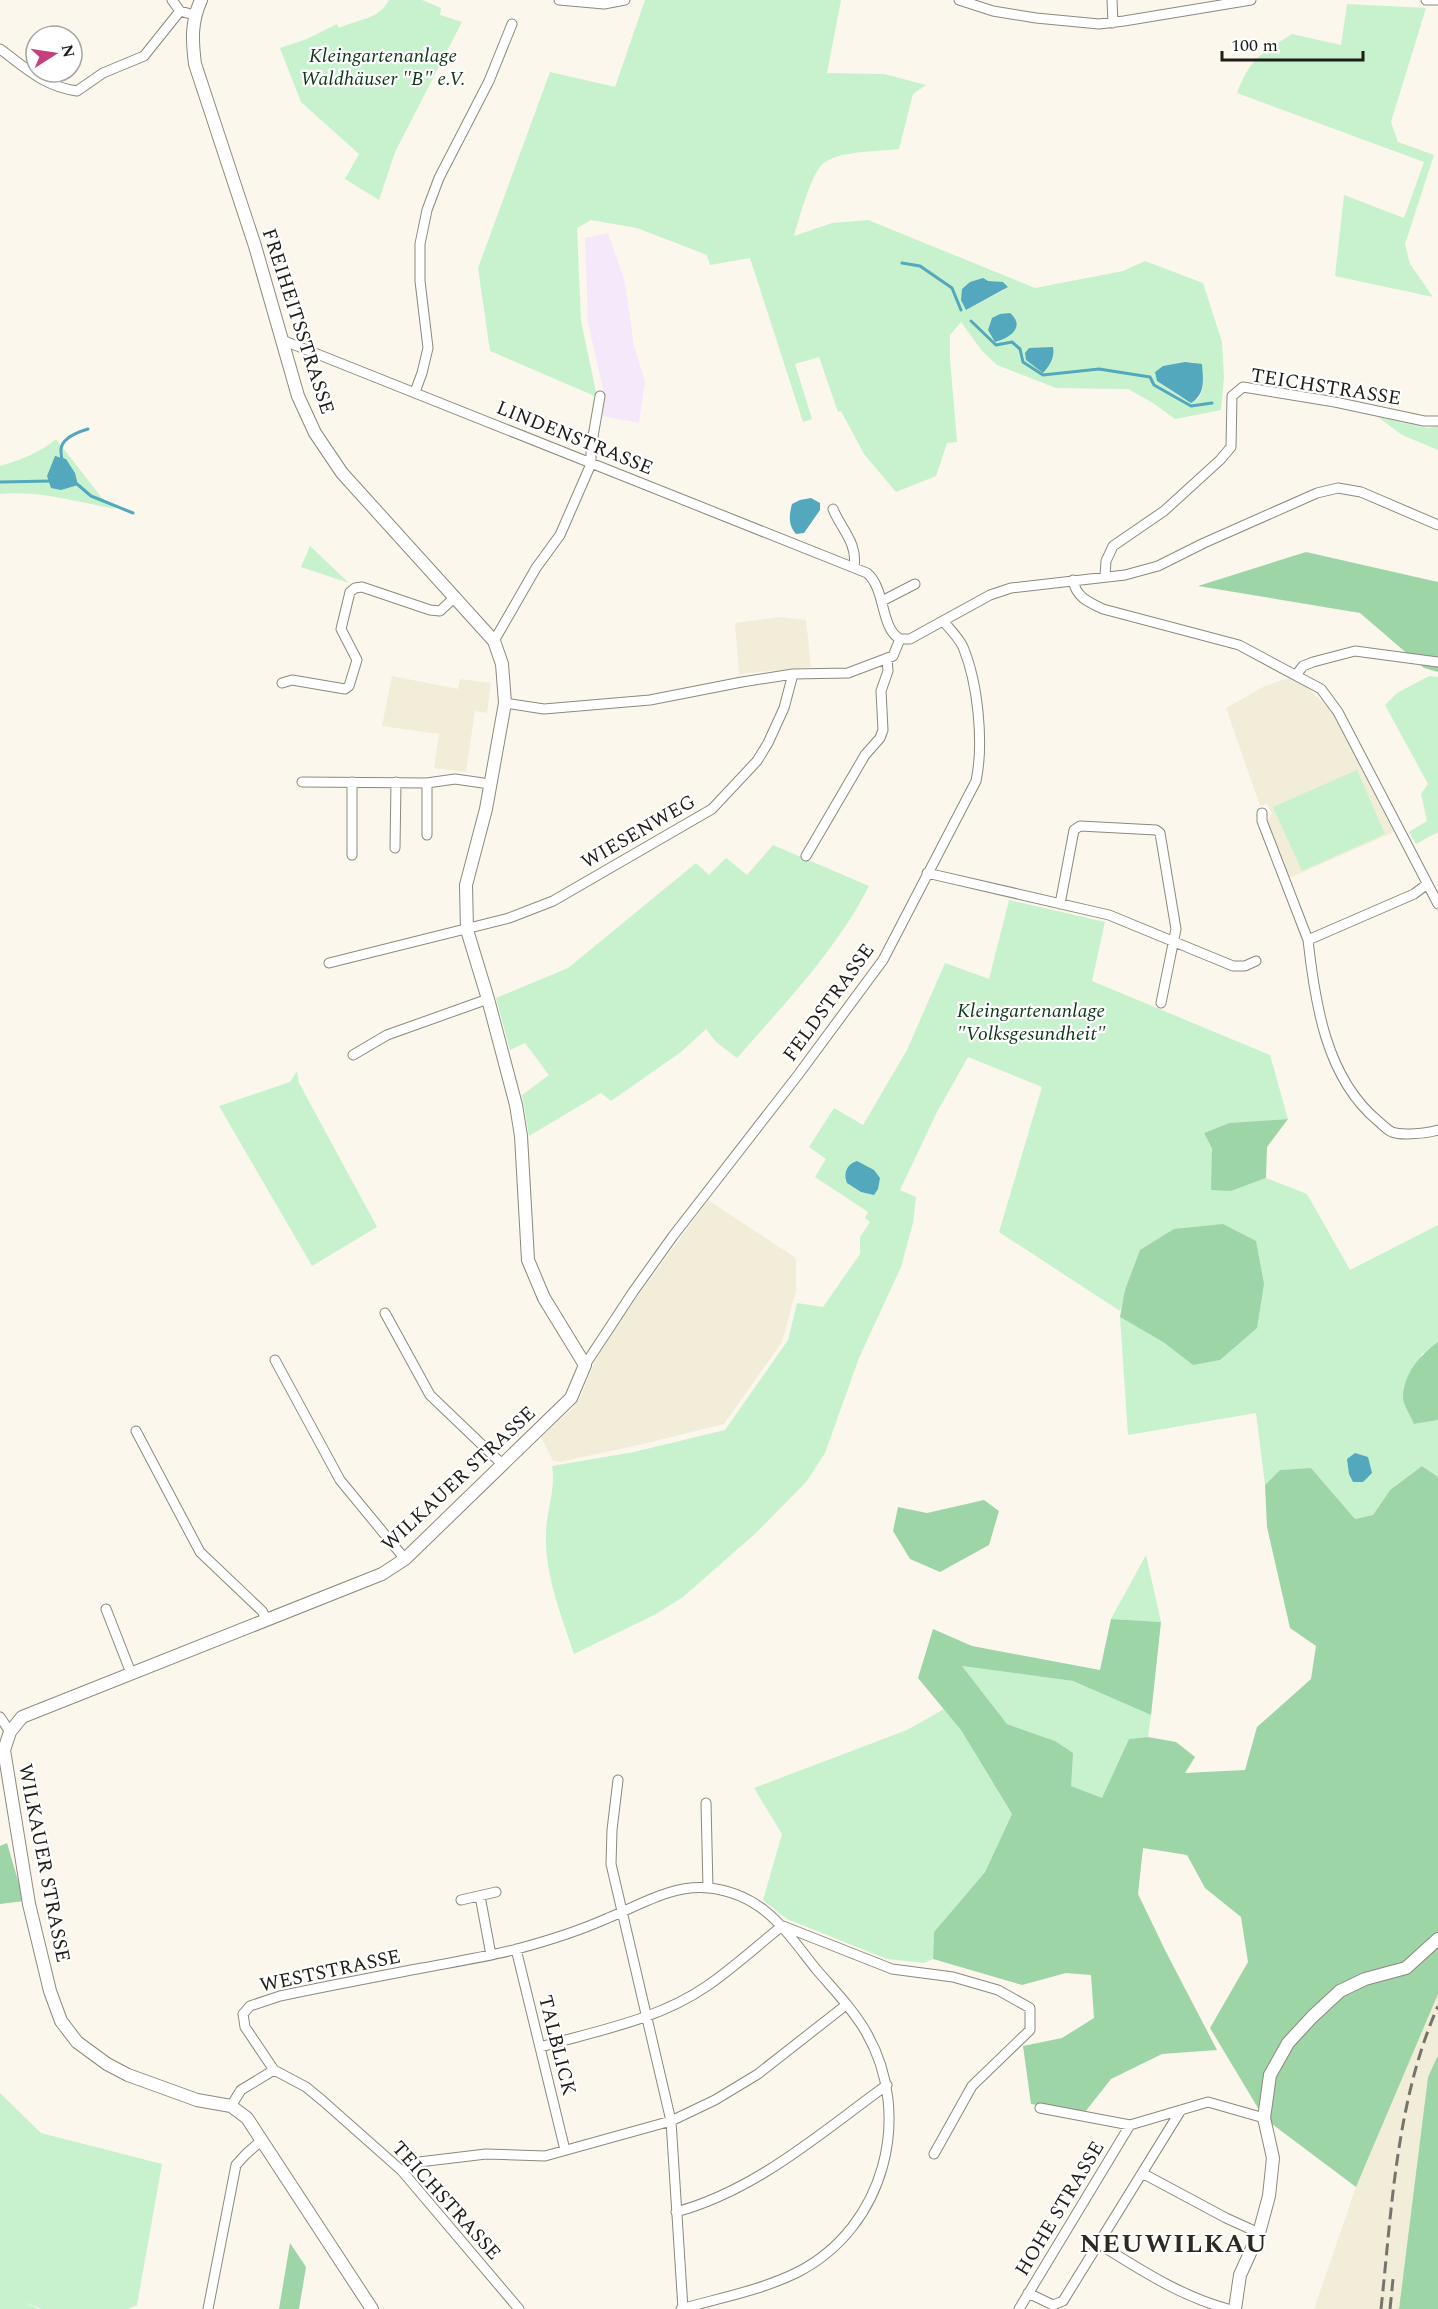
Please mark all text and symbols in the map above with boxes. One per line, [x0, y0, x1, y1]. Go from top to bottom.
north arrow [24, 24, 84, 84]
scale bar [1222, 24, 1363, 62]
text: 100 m [1231, 32, 1278, 59]
park label: Kleingartenanlage Waldhäuser "B" e.V. [300, 41, 466, 94]
text: N [55, 42, 81, 60]
street label: FREIHEITSSTRASSE [254, 224, 342, 418]
street label: TEICHSTRASSE [1249, 360, 1403, 414]
street label: LINDENSTRASSE [492, 393, 658, 483]
street label: WIESENWEG [576, 787, 701, 877]
street label: FELDSTRASSE [776, 937, 882, 1068]
park label: Kleingartenanlage "Volksgesundheit" [956, 996, 1106, 1049]
street label: WILKAUER STRASSE [375, 1399, 543, 1559]
street label: WILKAUER STRASSE [10, 1761, 78, 1965]
street label: WESTSTRASSE [257, 1941, 403, 2001]
street label: TALBLICK [530, 1992, 584, 2099]
street label: TEICHSTRASSE [384, 2134, 508, 2267]
street label: HOHE STRASSE [1008, 2135, 1112, 2282]
district label: NEUWILKAU [1080, 2224, 1268, 2264]

